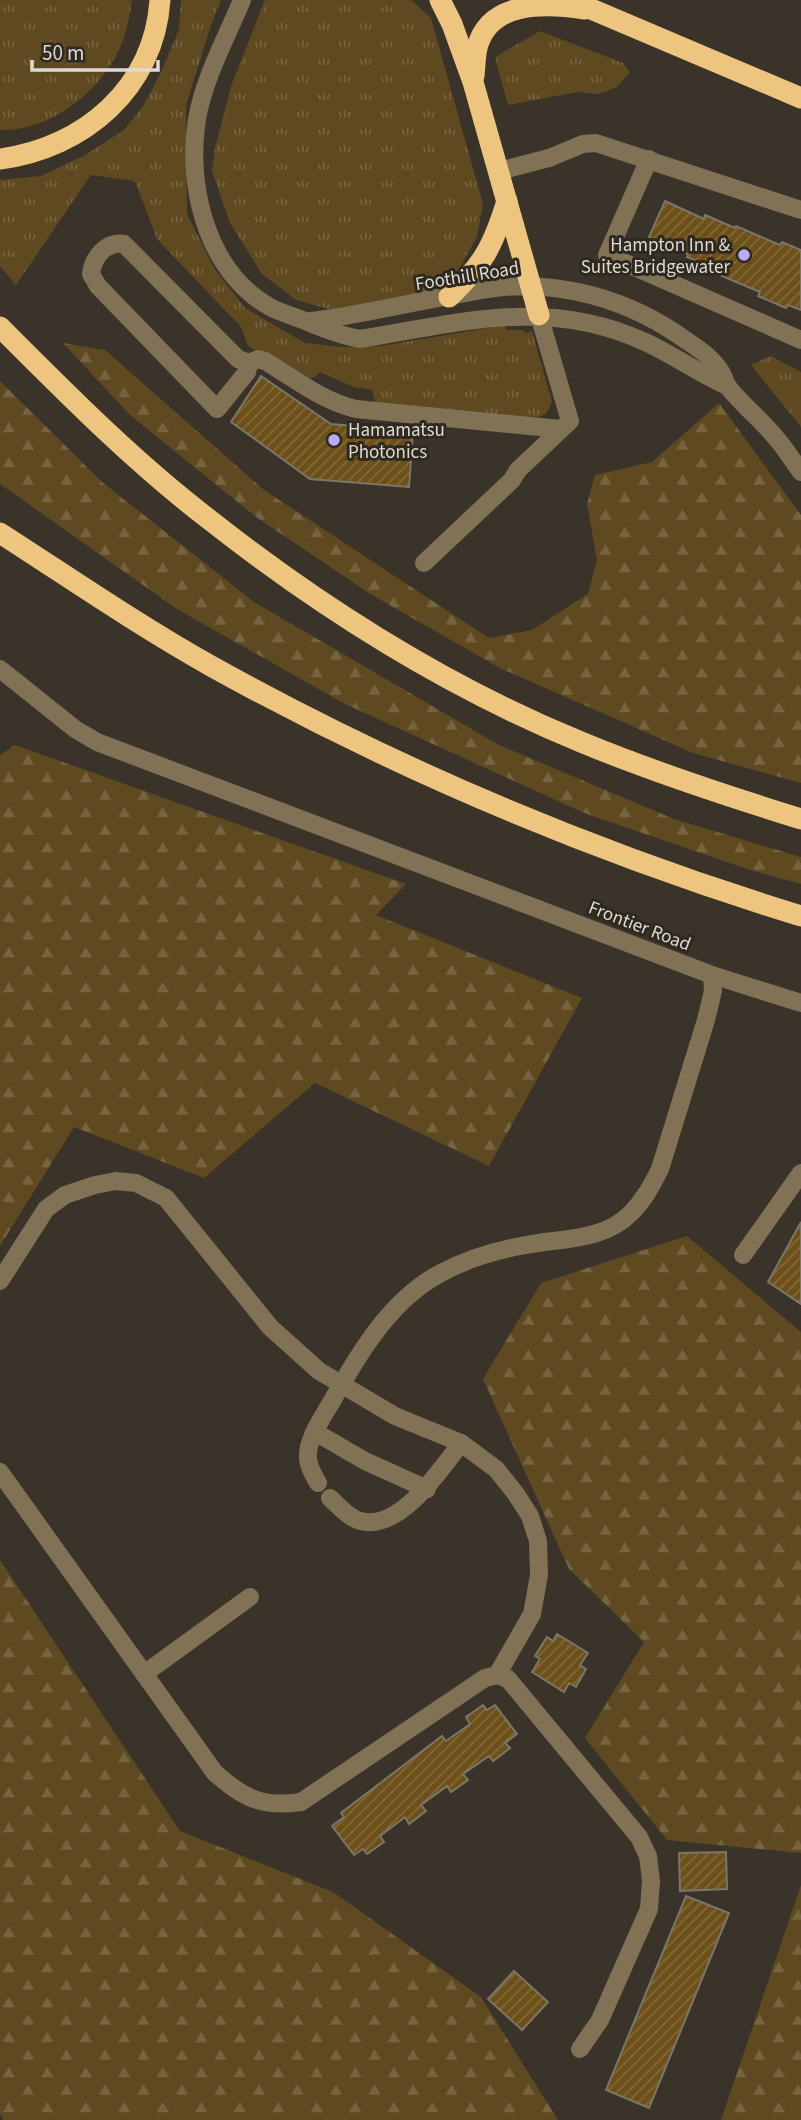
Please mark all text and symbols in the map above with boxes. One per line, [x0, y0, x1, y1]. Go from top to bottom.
scale bar [32, 28, 158, 72]
text: 50 m [42, 38, 84, 68]
place label: Hampton Inn & Suites Bridgewater [581, 232, 730, 281]
marker: Hampton Inn & Suites Bridgewater [736, 247, 752, 263]
street label: Foothill Road [413, 255, 521, 298]
place label: Hamamatsu Photonics [348, 417, 445, 466]
marker: Hamamatsu Photonics [326, 432, 342, 448]
street label: Frontier Road [584, 894, 695, 958]

